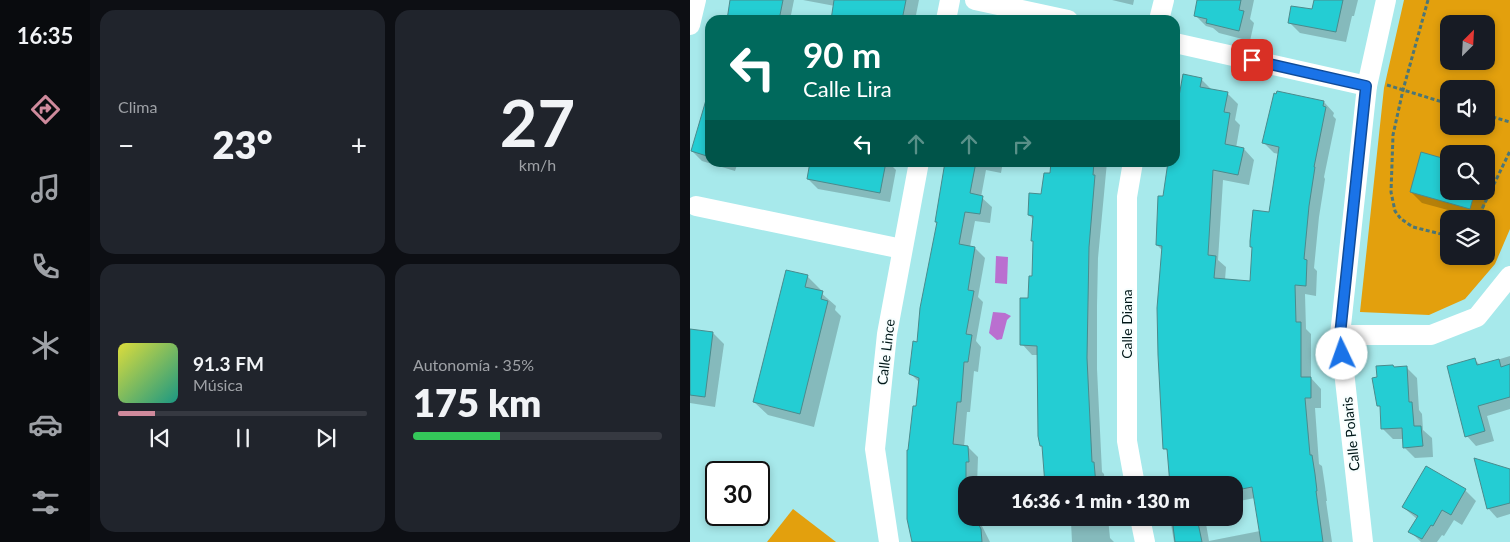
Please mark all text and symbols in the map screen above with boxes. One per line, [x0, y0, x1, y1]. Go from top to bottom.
north arrow [1440, 15, 1495, 70]
map controls [1440, 15, 1495, 265]
text: 16:35 [17, 22, 73, 49]
text: 90 m [803, 33, 881, 75]
icon: left [720, 35, 785, 100]
pin [1231, 39, 1273, 81]
icon: arrive [1238, 46, 1266, 74]
text: Calle Lira [803, 75, 892, 102]
button: sound [1440, 80, 1495, 135]
text: 27 [500, 83, 575, 161]
icon: directions [28, 92, 63, 127]
text: Clima [118, 97, 157, 116]
text: 23° [213, 121, 272, 167]
text: − [118, 128, 134, 162]
text: + [351, 128, 367, 162]
icon: left [849, 130, 877, 158]
icon: ahead [902, 130, 930, 158]
icon: ahead [955, 130, 983, 158]
icon: right [1008, 130, 1036, 158]
button: search [1440, 145, 1495, 200]
text: km/h [519, 155, 556, 174]
icon: music [28, 171, 63, 206]
button: layers [1440, 210, 1495, 265]
icon: phone [28, 249, 63, 284]
street label: Calle Diana [1118, 289, 1135, 359]
street label: Calle Lince [873, 318, 898, 386]
position arrow [1315, 327, 1367, 379]
icon: climate [28, 328, 63, 363]
text: 91.3 FM [193, 352, 264, 375]
text: Autonomía · 35% [413, 355, 534, 374]
text: Música [193, 375, 243, 394]
text: 175 km [413, 379, 541, 425]
street label: Calle Polaris [1338, 396, 1363, 472]
icon: car [28, 407, 63, 442]
icon: previous [146, 424, 174, 452]
icon: pause [229, 424, 257, 452]
icon: next [312, 424, 340, 452]
speed limit sign: 30 [705, 461, 770, 526]
icon: filters [28, 485, 63, 520]
text: 16:36 · 1 min · 130 m [1011, 489, 1190, 512]

